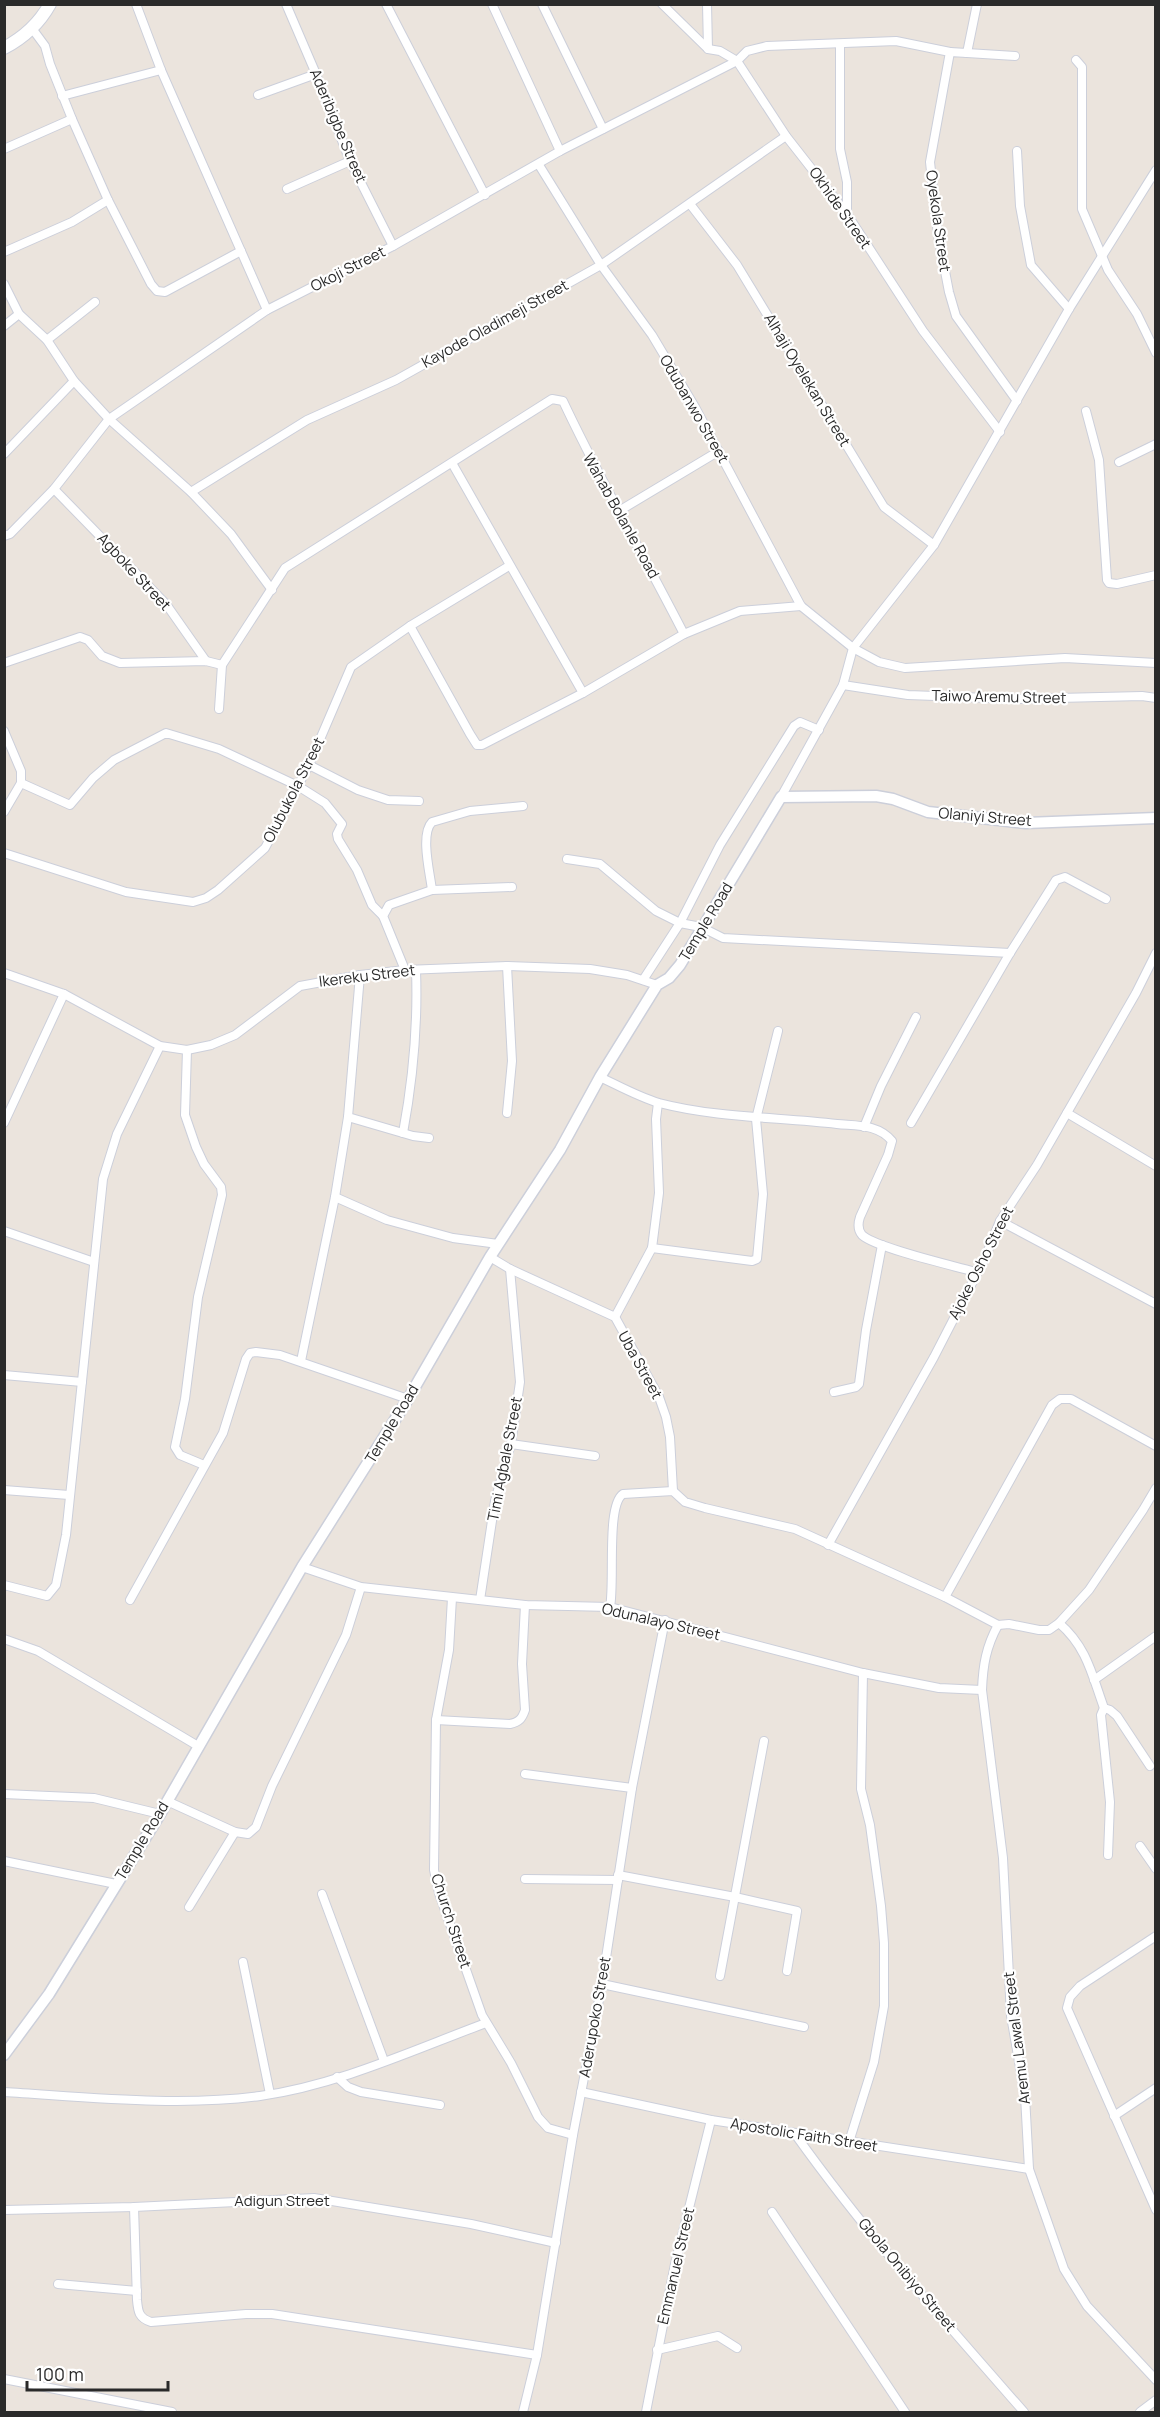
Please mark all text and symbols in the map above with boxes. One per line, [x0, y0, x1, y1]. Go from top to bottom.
street label: Aderibigbe Street [305, 66, 372, 186]
street label: Okhide Street [804, 163, 876, 253]
street label: Oyekola Street [921, 169, 956, 273]
street label: Okoji Street [307, 241, 389, 296]
street label: Kayode Oladimeji Street [418, 274, 572, 373]
street label: Alhaji Oyelekan Street [759, 309, 856, 450]
street label: Odubanwo Street [655, 351, 734, 467]
street label: Wahab Bolanle Road [578, 449, 665, 582]
street label: Agboke Street [93, 528, 176, 615]
street label: Taiwo Aremu Street [931, 685, 1067, 708]
street label: Olubukola Street [258, 733, 329, 846]
street label: Olaniyi Street [938, 802, 1033, 831]
street label: Temple Road [674, 878, 737, 965]
street label: Ikereku Street [318, 959, 416, 992]
street label: Ajoke Osho Street [943, 1202, 1018, 1323]
street label: Uba Street [613, 1327, 668, 1403]
street label: Temple Road [360, 1380, 423, 1467]
street label: Timi Agbale Street [482, 1395, 527, 1523]
street label: Odunalayo Street [600, 1598, 722, 1645]
street label: Temple Road [110, 1797, 173, 1884]
street label: Church Street [426, 1871, 477, 1971]
street label: Aderupoko Street [574, 1955, 615, 2079]
street label: Aremu Lawal Street [998, 1970, 1035, 2106]
street label: Apostolic Faith Street [729, 2112, 879, 2157]
street label: Adigun Street [234, 2190, 330, 2211]
street label: Emmanuel Street [652, 2205, 699, 2326]
street label: Gbola Onibiyo Street [854, 2213, 961, 2336]
scale bar [27, 2354, 168, 2392]
text: 100 m [36, 2362, 84, 2386]

